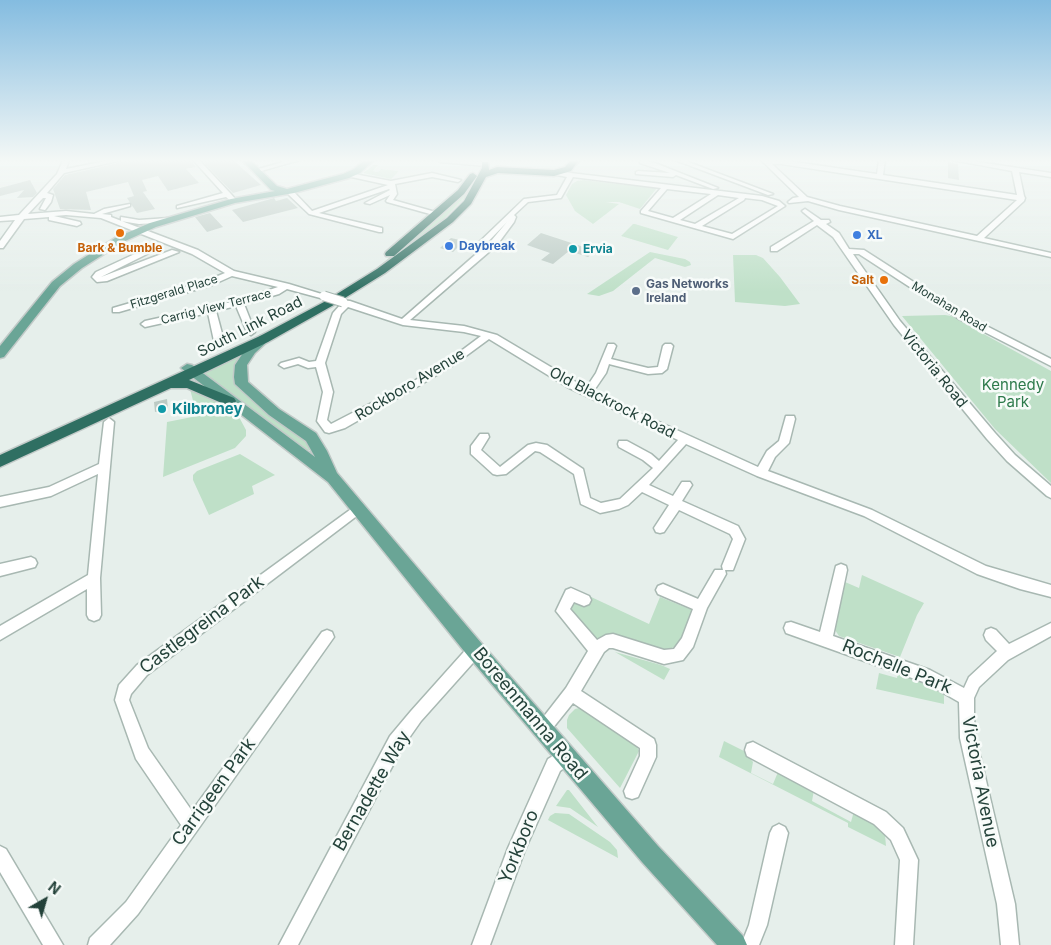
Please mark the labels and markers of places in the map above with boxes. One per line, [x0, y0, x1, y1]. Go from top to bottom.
marker: Bark & Bumble [114, 227, 126, 239]
place label: XL [867, 228, 883, 242]
marker: XL [851, 229, 863, 241]
place label: Daybreak [459, 239, 515, 253]
marker: Daybreak [443, 240, 455, 252]
place label: Bark & Bumble [77, 241, 163, 255]
place label: Ervia [583, 242, 613, 256]
marker: Ervia [567, 243, 579, 255]
place label: Salt [851, 273, 874, 287]
marker: Salt [878, 274, 890, 286]
place label: Gas Networks Ireland [646, 277, 729, 305]
marker: Gas Networks Ireland [630, 285, 642, 297]
place label: Kilbroney [172, 400, 242, 418]
marker: Kilbroney [156, 403, 168, 415]

